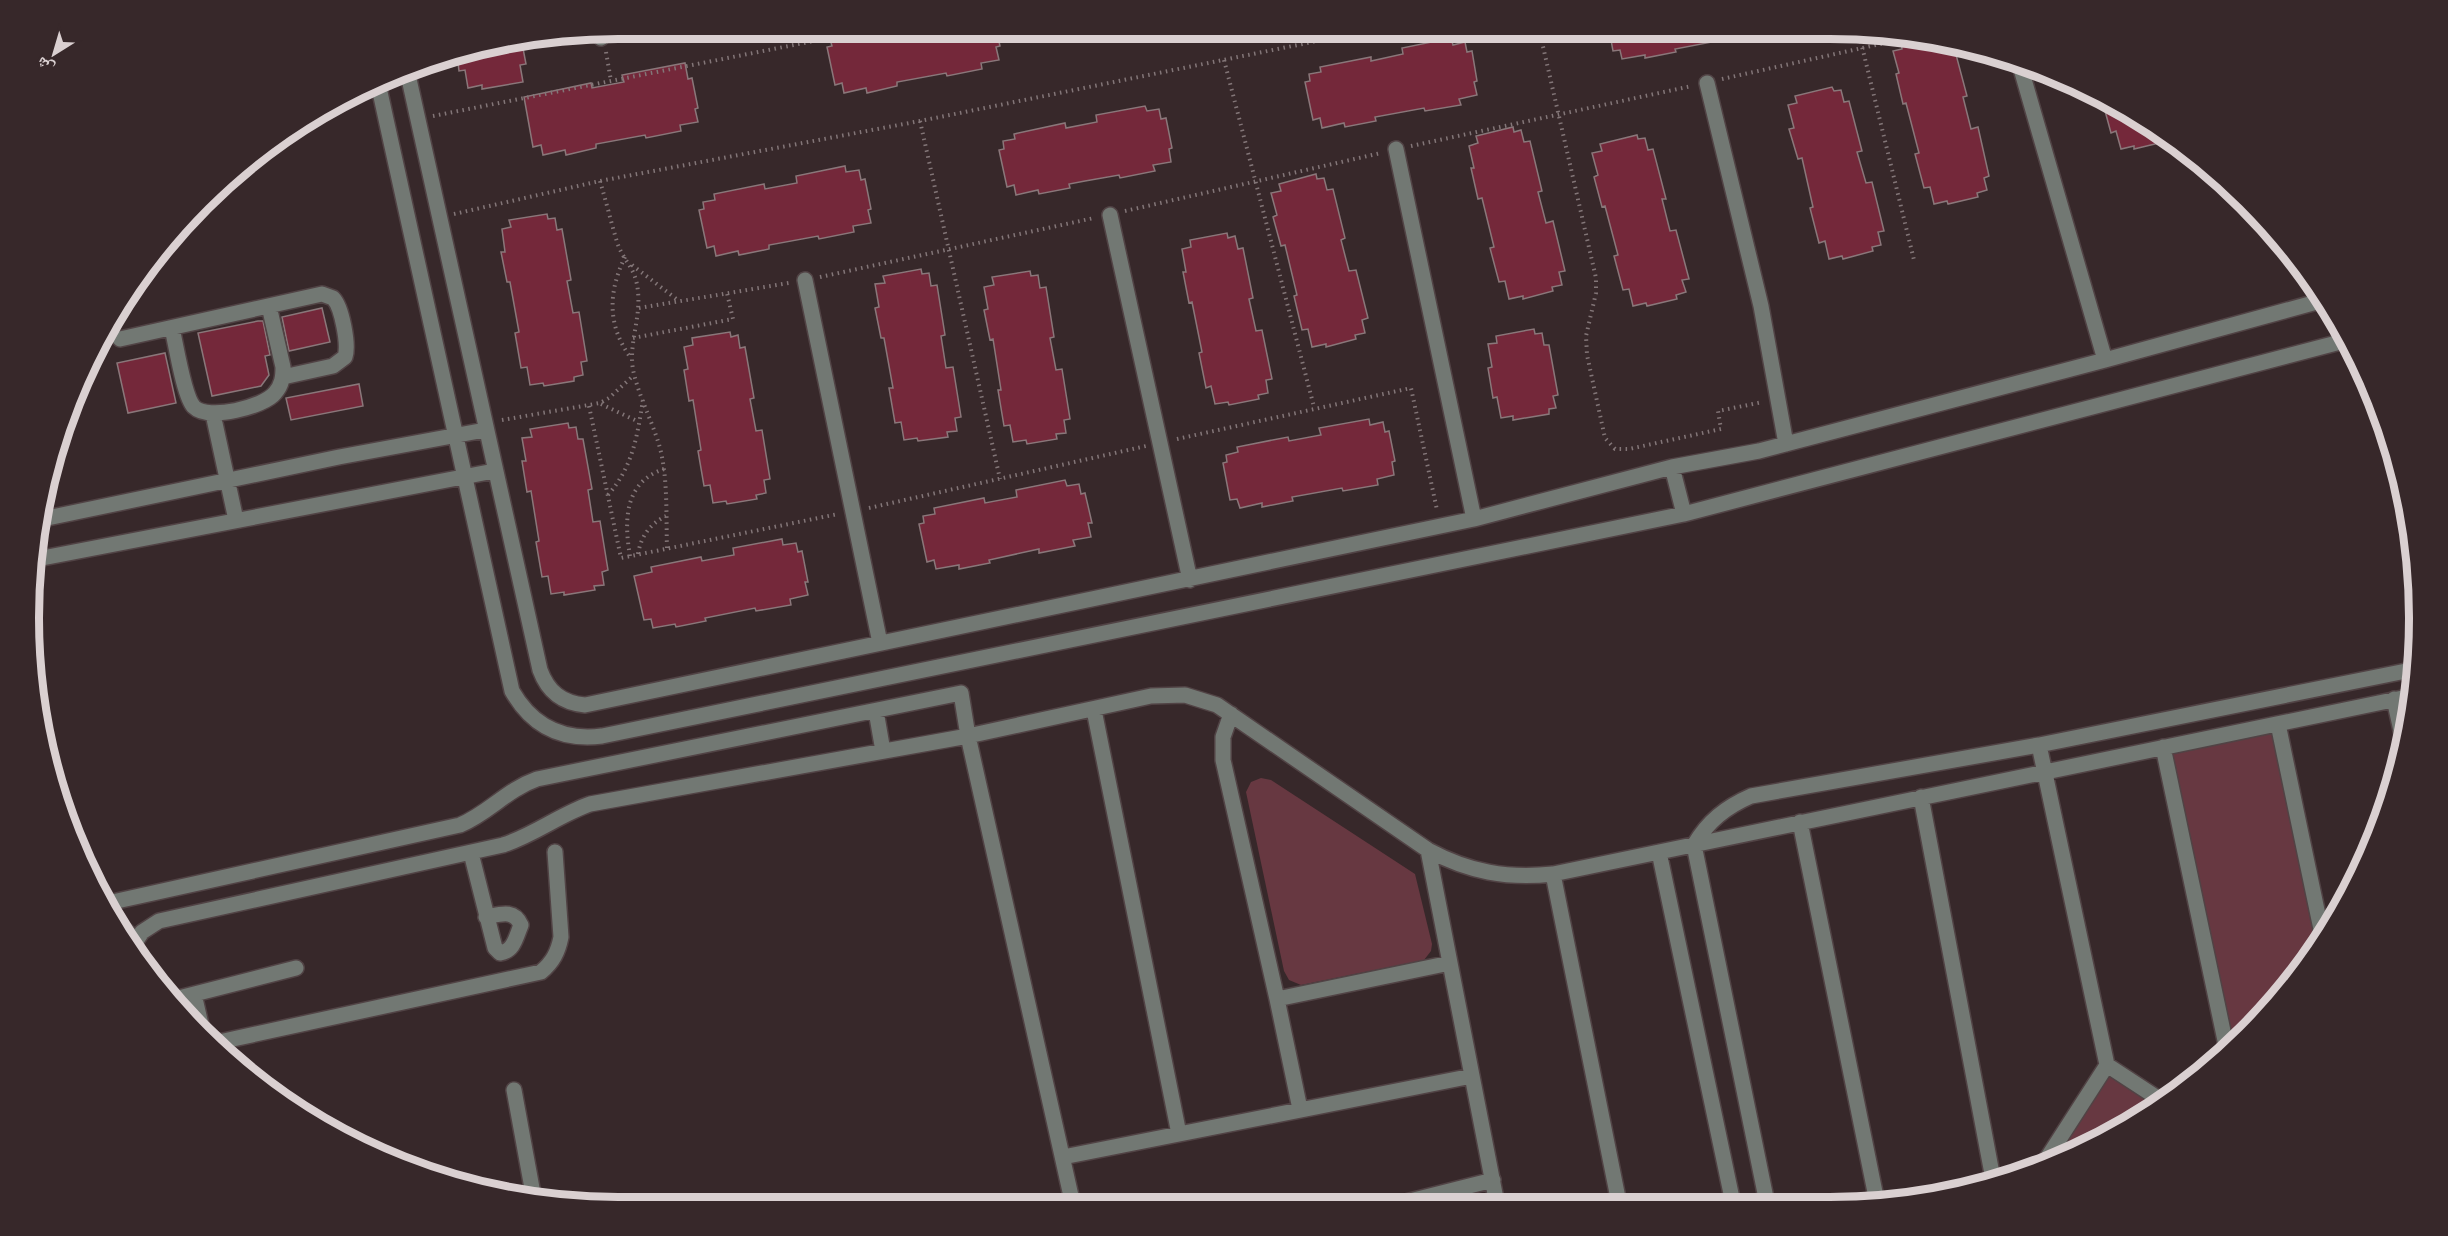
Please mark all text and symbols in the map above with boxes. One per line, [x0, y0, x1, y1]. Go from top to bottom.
north arrow [24, 24, 84, 84]
text: ش [33, 53, 58, 78]

